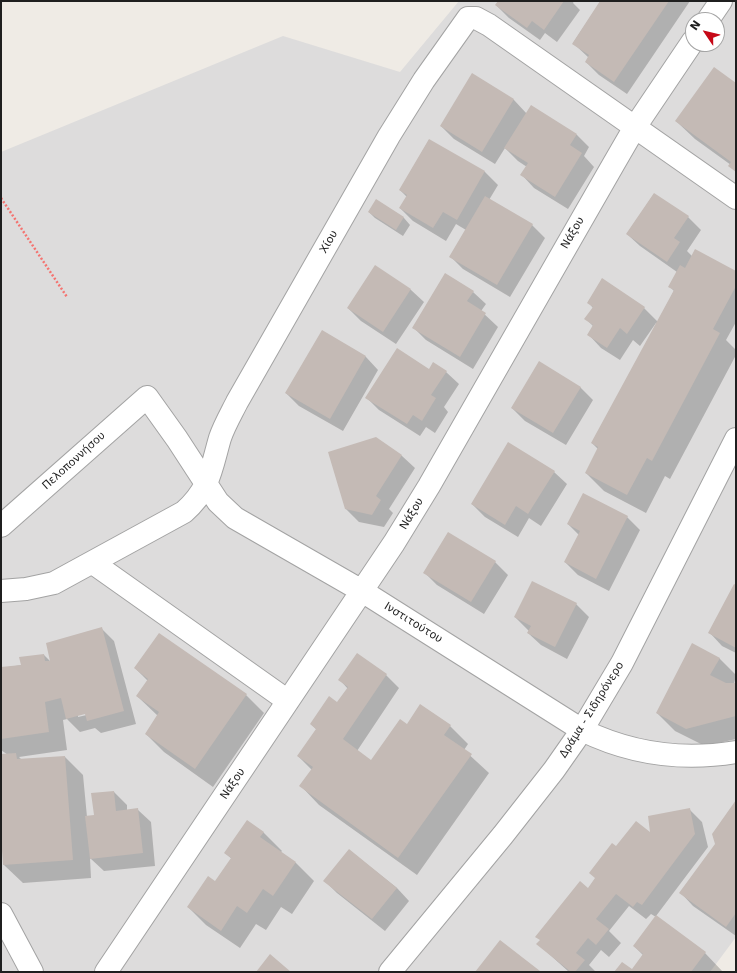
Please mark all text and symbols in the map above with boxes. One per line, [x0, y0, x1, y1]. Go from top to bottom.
north arrow [685, 12, 725, 52]
text: N [688, 18, 704, 33]
street label: Νάξου [559, 215, 587, 251]
street label: Χίου [317, 228, 341, 256]
street label: Πελοποννήσου [40, 429, 108, 493]
street label: Νάξου [397, 496, 427, 532]
street label: Ινστιτούτου [381, 600, 445, 646]
street label: Δράμα - Σιδηρόνερο [557, 659, 627, 761]
street label: Νάξου [218, 766, 248, 802]

